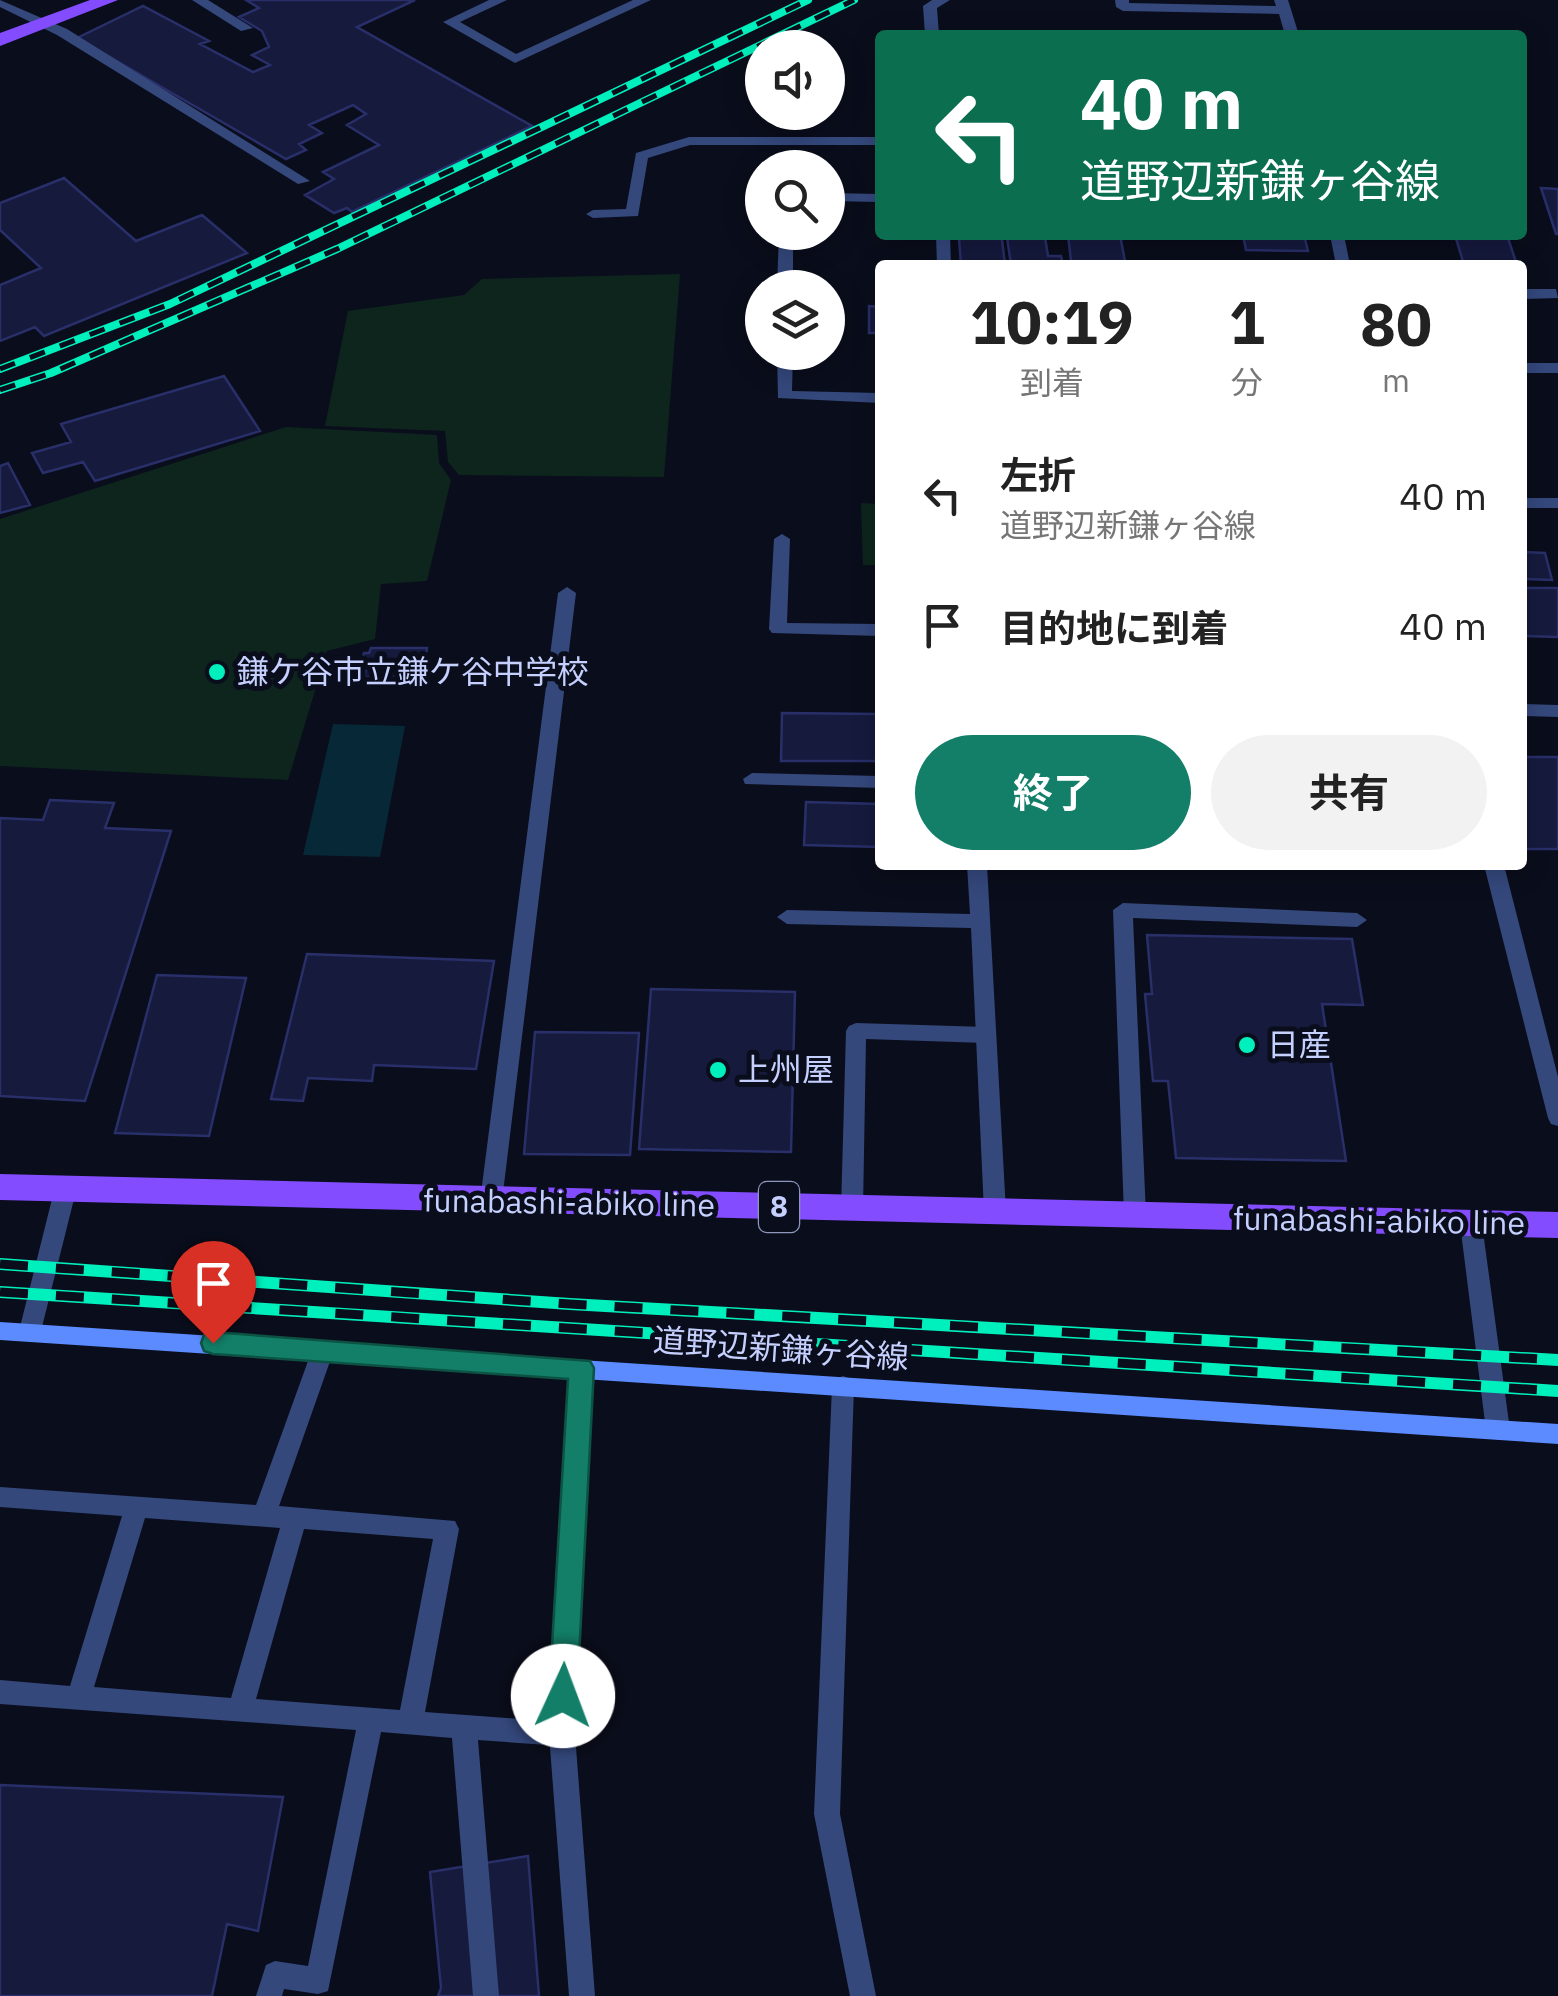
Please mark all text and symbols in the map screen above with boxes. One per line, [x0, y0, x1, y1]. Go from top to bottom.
map controls [745, 30, 845, 370]
button: sound [745, 30, 845, 130]
text: 40 m [1080, 57, 1243, 148]
icon: left [915, 70, 1045, 200]
button: search [745, 150, 845, 250]
text: 道野辺新鎌ヶ谷線 [1080, 151, 1440, 209]
button: layers [745, 270, 845, 370]
text: 10:19 [970, 282, 1134, 361]
text: 1 [1229, 282, 1265, 361]
text: 80 [1360, 284, 1432, 363]
text: m [1382, 359, 1410, 401]
text: 到着 [1020, 361, 1084, 403]
text: 分 [1231, 361, 1263, 403]
text: 左折 [1000, 450, 1076, 499]
icon: left [915, 468, 970, 523]
text: 40 m [1399, 471, 1487, 520]
text: 道野辺新鎌ヶ谷線 [1000, 504, 1256, 546]
icon: arrive [915, 598, 970, 653]
text: 40 m [1399, 601, 1487, 650]
text: 目的地に到着 [1000, 603, 1228, 652]
place label: 鎌ケ谷市立鎌ケ谷中学校 [237, 650, 589, 692]
marker: 鎌ケ谷市立鎌ケ谷中学校 [206, 661, 228, 683]
button: 終了 [915, 735, 1191, 850]
button: 共有 [1211, 735, 1487, 850]
place label: 日産 [1267, 1023, 1331, 1065]
marker: 日産 [1236, 1034, 1258, 1056]
place label: 上州屋 [738, 1048, 834, 1090]
marker: 上州屋 [707, 1059, 729, 1081]
street label: funabashi-abiko line [423, 1178, 715, 1226]
road number: 8 [759, 1182, 799, 1232]
street label: funabashi-abiko line [1233, 1196, 1525, 1244]
pin [171, 1241, 256, 1344]
icon: arrive [186, 1256, 241, 1311]
street label: 道野辺新鎌ヶ谷線 [652, 1318, 910, 1378]
position arrow [511, 1644, 615, 1748]

